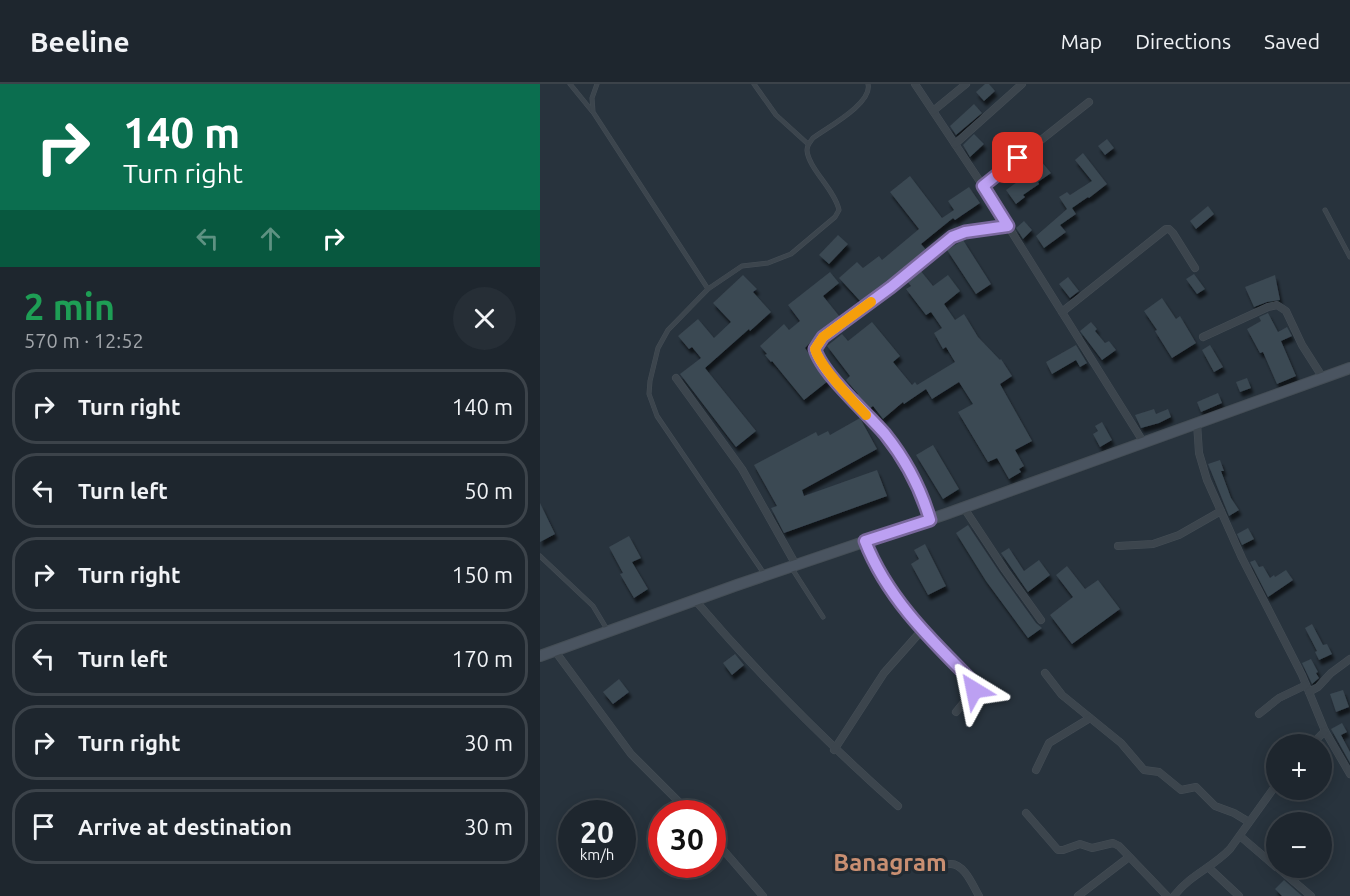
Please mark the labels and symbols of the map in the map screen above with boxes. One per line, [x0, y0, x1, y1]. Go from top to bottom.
pin [992, 132, 1043, 183]
position arrow [942, 658, 1006, 722]
speed limit sign: 30 [648, 800, 726, 878]
district label: Banagram [833, 849, 947, 876]

